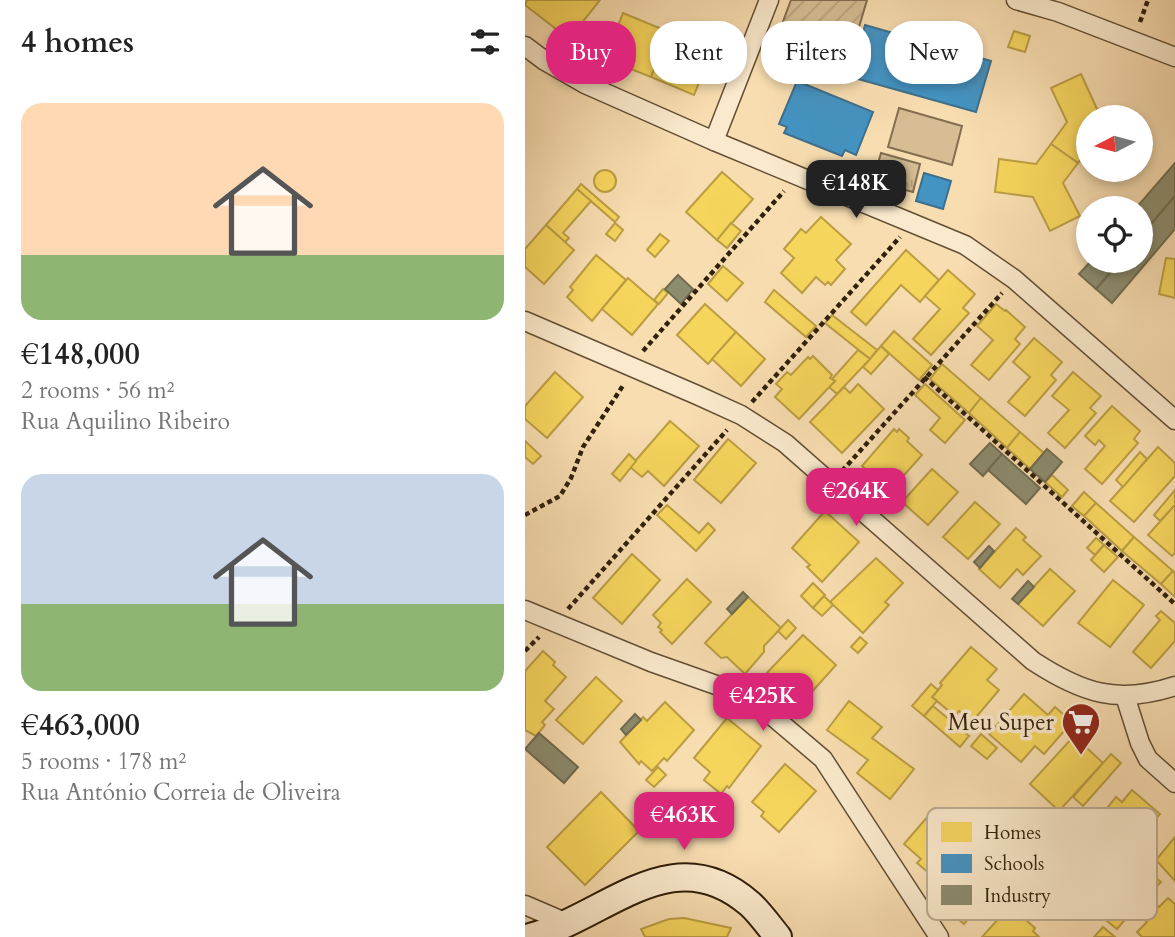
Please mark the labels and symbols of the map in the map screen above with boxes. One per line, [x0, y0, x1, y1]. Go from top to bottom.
north arrow [1076, 105, 1153, 182]
pin: €148K [807, 160, 905, 220]
pin: €264K [807, 468, 905, 528]
pin: €425K [714, 674, 812, 733]
supermarket icon: Meu Super [1060, 701, 1102, 756]
place label: Meu Super [948, 707, 1055, 738]
pin: €463K [635, 792, 733, 852]
legend [927, 808, 1157, 920]
text: Homes [984, 820, 1041, 846]
text: Schools [984, 851, 1044, 877]
text: Industry [984, 883, 1051, 909]

